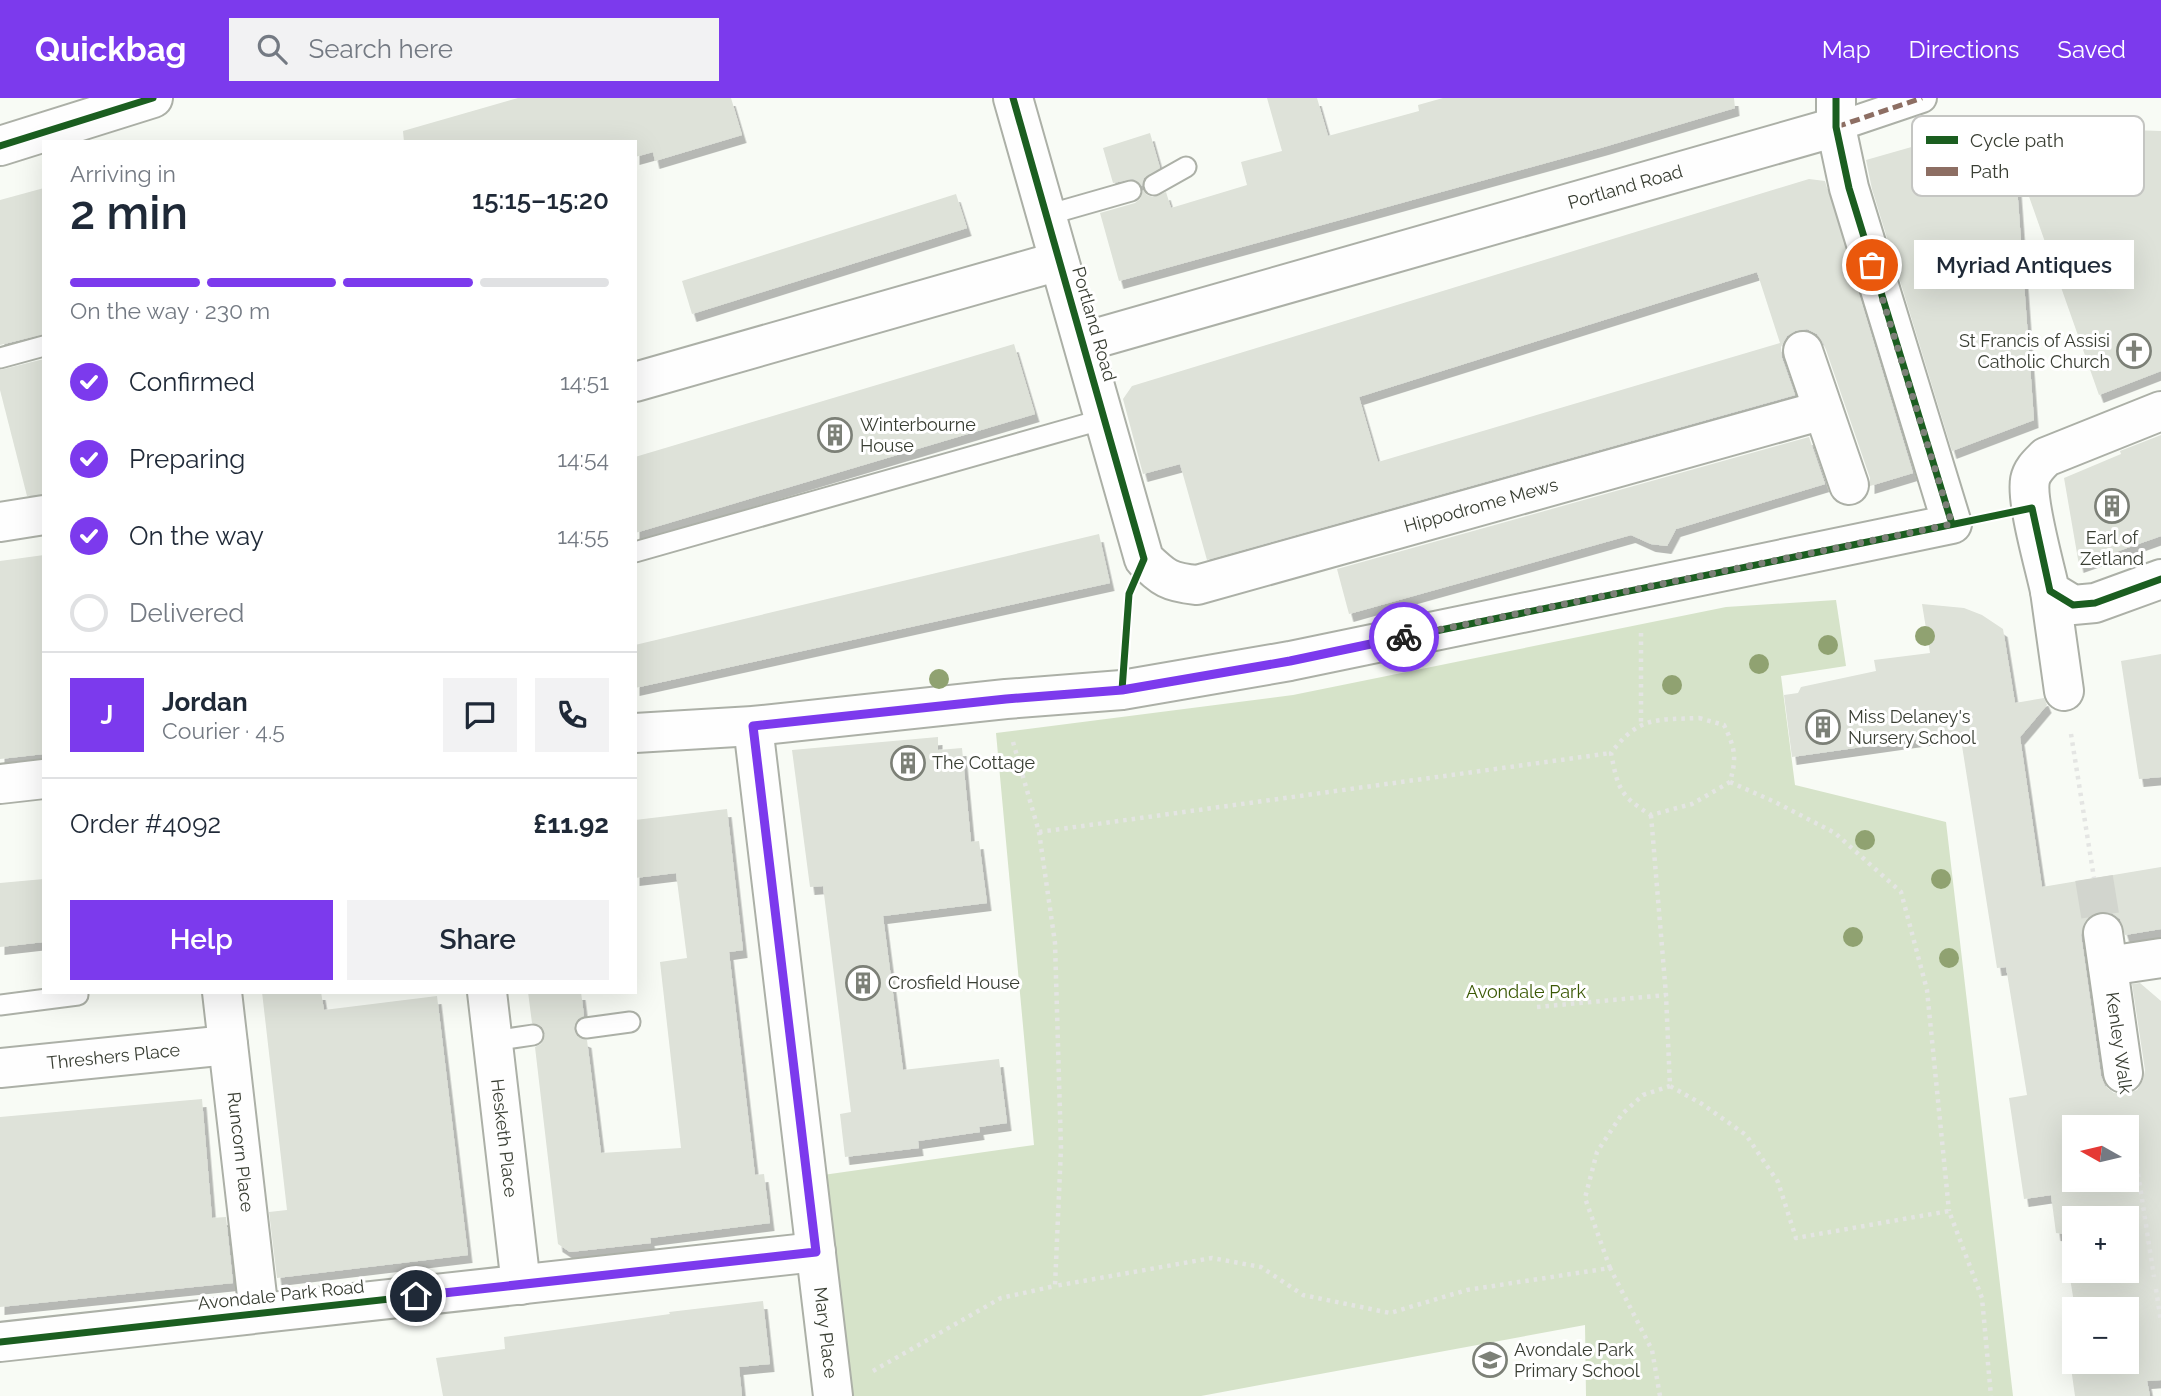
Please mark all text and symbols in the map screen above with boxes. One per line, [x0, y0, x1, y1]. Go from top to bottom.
search box [229, 18, 719, 81]
text: Quickbag [35, 30, 187, 69]
icon: search [253, 30, 291, 68]
text: Search here [309, 34, 453, 64]
text: Map [1822, 35, 1871, 64]
text: Directions [1909, 35, 2019, 64]
text: Saved [2057, 35, 2126, 64]
legend [1912, 116, 2144, 196]
text: Cycle path [1970, 129, 2064, 151]
text: Arriving in [70, 160, 176, 187]
street label: Portland Road [1565, 160, 1685, 213]
text: Path [1970, 160, 2009, 182]
text: 15:15–15:20 [472, 185, 609, 215]
text: 2 min [70, 186, 188, 240]
pin [1842, 235, 1902, 295]
callout: Myriad Antiques [1914, 240, 2134, 290]
icon: bag [1853, 246, 1891, 284]
text: Myriad Antiques [1936, 251, 2112, 278]
street label: Portland Road [1068, 264, 1121, 384]
text: On the way · 230 m [70, 297, 270, 324]
place label: St Francis of Assisi Catholic Church [1959, 330, 2110, 372]
church icon: St Francis of Assisi Catholic Church [2115, 332, 2153, 370]
icon: check [70, 363, 108, 401]
text: Confirmed [129, 367, 255, 397]
text: 14:51 [560, 368, 609, 395]
place label: Winterbourne House [860, 414, 976, 456]
building icon: Winterbourne House [816, 416, 854, 454]
icon: check [70, 440, 108, 478]
text: Preparing [129, 444, 245, 474]
text: 14:54 [557, 445, 609, 472]
street label: Hippodrome Mews [1401, 474, 1560, 537]
building icon: Earl of Zetland [2093, 487, 2131, 525]
icon: check [70, 517, 108, 555]
text: On the way [129, 521, 264, 551]
text: 14:55 [557, 522, 609, 549]
place label: Earl of Zetland [2080, 527, 2144, 569]
text: Delivered [129, 598, 244, 628]
courier [1369, 602, 1439, 672]
icon: bike [1385, 618, 1423, 656]
button: chat [443, 678, 517, 752]
button: phone [535, 678, 609, 752]
text: Jordan [162, 687, 248, 717]
text: J [101, 700, 113, 730]
place label: Miss Delaney's Nursery School [1848, 706, 1976, 748]
building icon: Miss Delaney's Nursery School [1804, 708, 1842, 746]
text: Courier · 4.5 [162, 717, 285, 744]
building icon: The Cottage [889, 744, 927, 782]
place label: The Cottage [932, 752, 1036, 773]
text: Order #4092 [70, 809, 221, 839]
text: £11.92 [533, 809, 609, 839]
button: Help [70, 900, 333, 980]
button: Share [347, 900, 609, 980]
building icon: Crosfield House [844, 964, 882, 1002]
place label: Crosfield House [888, 972, 1020, 993]
park label: Avondale Park [1466, 981, 1586, 1002]
street label: Kenley Walk [2102, 991, 2137, 1096]
street label: Threshers Place [46, 1039, 181, 1073]
street label: Hesketh Place [487, 1077, 522, 1199]
street label: Runcorn Place [224, 1091, 258, 1214]
north arrow [2062, 1115, 2138, 1192]
map controls [2062, 1115, 2139, 1374]
button: + [2062, 1206, 2139, 1283]
pin [386, 1266, 446, 1326]
street label: Avondale Park Road [196, 1275, 365, 1314]
icon: home [397, 1277, 435, 1315]
street label: Mary Place [810, 1286, 842, 1380]
button: − [2062, 1297, 2139, 1374]
place label: Avondale Park Primary School [1514, 1339, 1640, 1381]
school or university icon: Avondale Park Primary School [1471, 1341, 1509, 1379]

